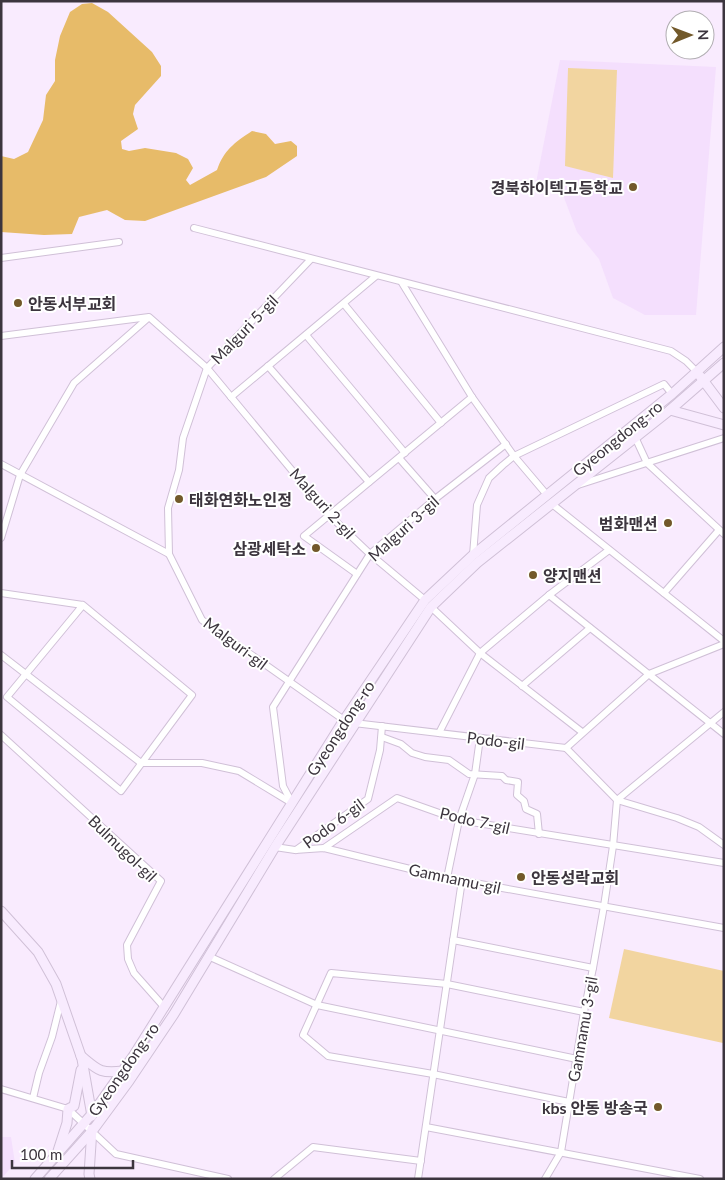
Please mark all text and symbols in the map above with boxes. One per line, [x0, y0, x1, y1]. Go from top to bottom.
north arrow [665, 10, 715, 60]
text: N [695, 29, 712, 40]
place label: 경북하이텍고등학교 [491, 178, 623, 197]
marker: 경북하이텍고등학교 [627, 181, 639, 193]
street label: Malguri 5-gil [206, 291, 282, 367]
place label: 안동서부교회 [28, 294, 116, 313]
marker: 안동서부교회 [12, 297, 24, 309]
street label: Gyeongdong-ro [568, 396, 666, 480]
street label: Malguri 2-gil [286, 464, 360, 542]
place label: 태화연화노인정 [189, 490, 292, 509]
street label: Malguri 3-gil [364, 491, 442, 565]
marker: 태화연화노인정 [173, 493, 185, 505]
place label: 범화맨션 [599, 514, 658, 533]
marker: 범화맨션 [662, 517, 674, 529]
place label: 삼광세탁소 [232, 539, 306, 558]
marker: 삼광세탁소 [310, 542, 322, 554]
place label: 양지맨션 [543, 566, 602, 585]
marker: 양지맨션 [527, 569, 539, 581]
street label: Malguri-gil [200, 613, 272, 673]
street label: Gyeongdong-ro [302, 677, 378, 779]
street label: Podo-gil [466, 727, 526, 753]
street label: Podo 6-gil [298, 794, 368, 852]
street label: Podo 7-gil [438, 803, 512, 837]
street label: Bulmugol-gil [85, 811, 161, 885]
street label: Gamnamu-gil [407, 859, 503, 897]
place label: 안동성락교회 [531, 868, 619, 887]
marker: 안동성락교회 [515, 871, 527, 883]
street label: Gamnamu 3-gil [563, 975, 601, 1083]
street label: Gyeongdong-ro [84, 1019, 162, 1119]
place label: kbs 안동 방송국 [542, 1098, 648, 1117]
marker: kbs 안동 방송국 [652, 1101, 664, 1113]
scale bar [12, 1138, 134, 1170]
text: 100 m [20, 1145, 62, 1163]

